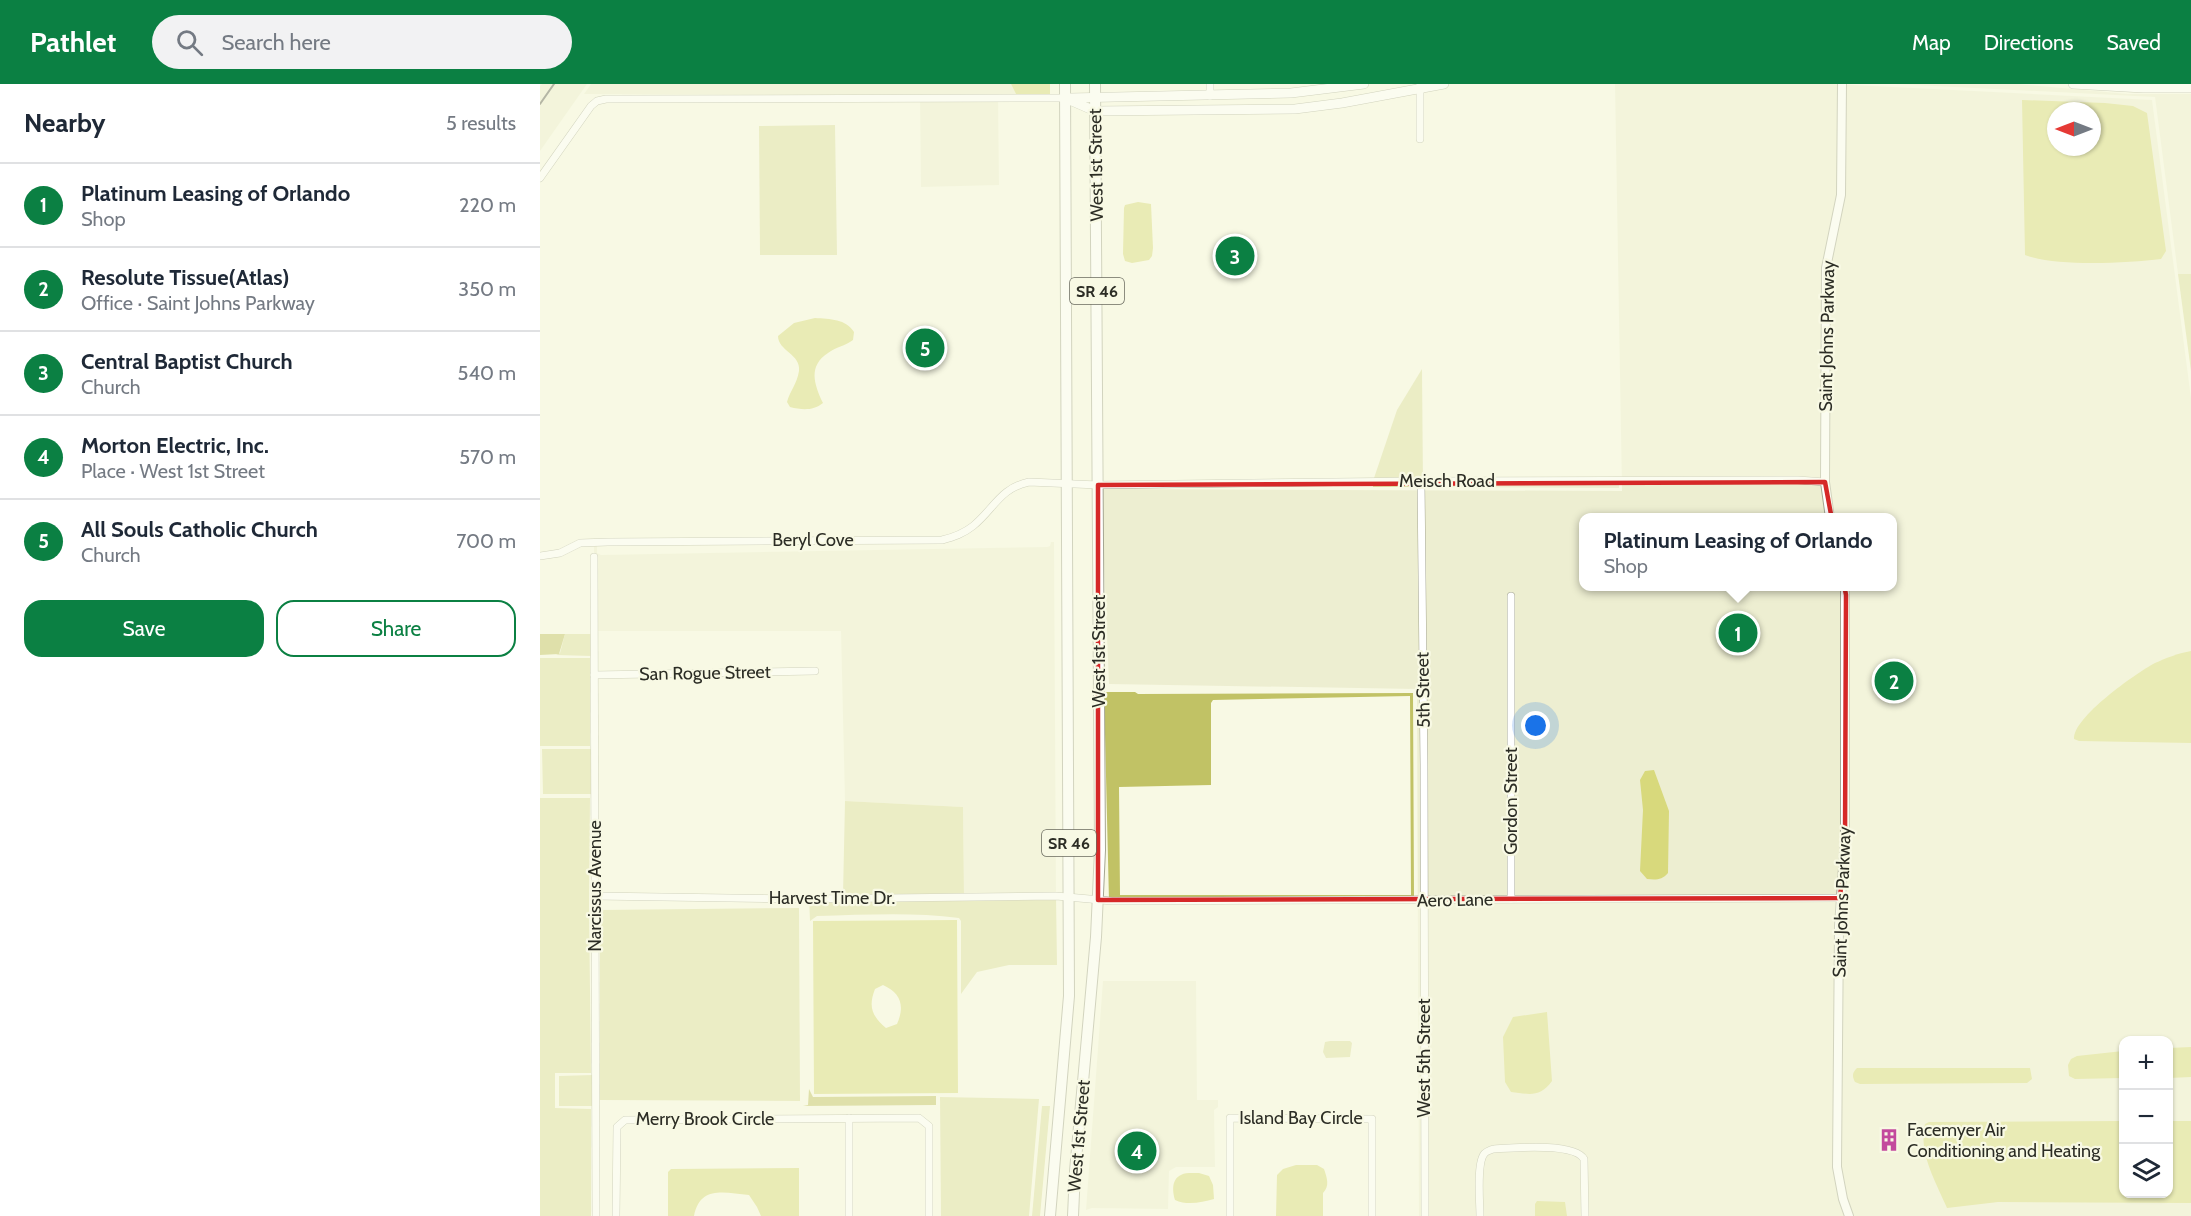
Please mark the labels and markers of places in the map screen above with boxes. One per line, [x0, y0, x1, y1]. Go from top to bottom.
pin: 3 [1216, 234, 1254, 279]
pin: 5 [906, 326, 944, 370]
pin: 1 [1718, 610, 1758, 656]
pin: 2 [1874, 658, 1914, 704]
place label: Facemyer Air Conditioning and Heating [1907, 1119, 2101, 1162]
building icon: Facemyer Air Conditioning and Heating [1876, 1127, 1902, 1153]
pin: 4 [1118, 1128, 1156, 1174]

